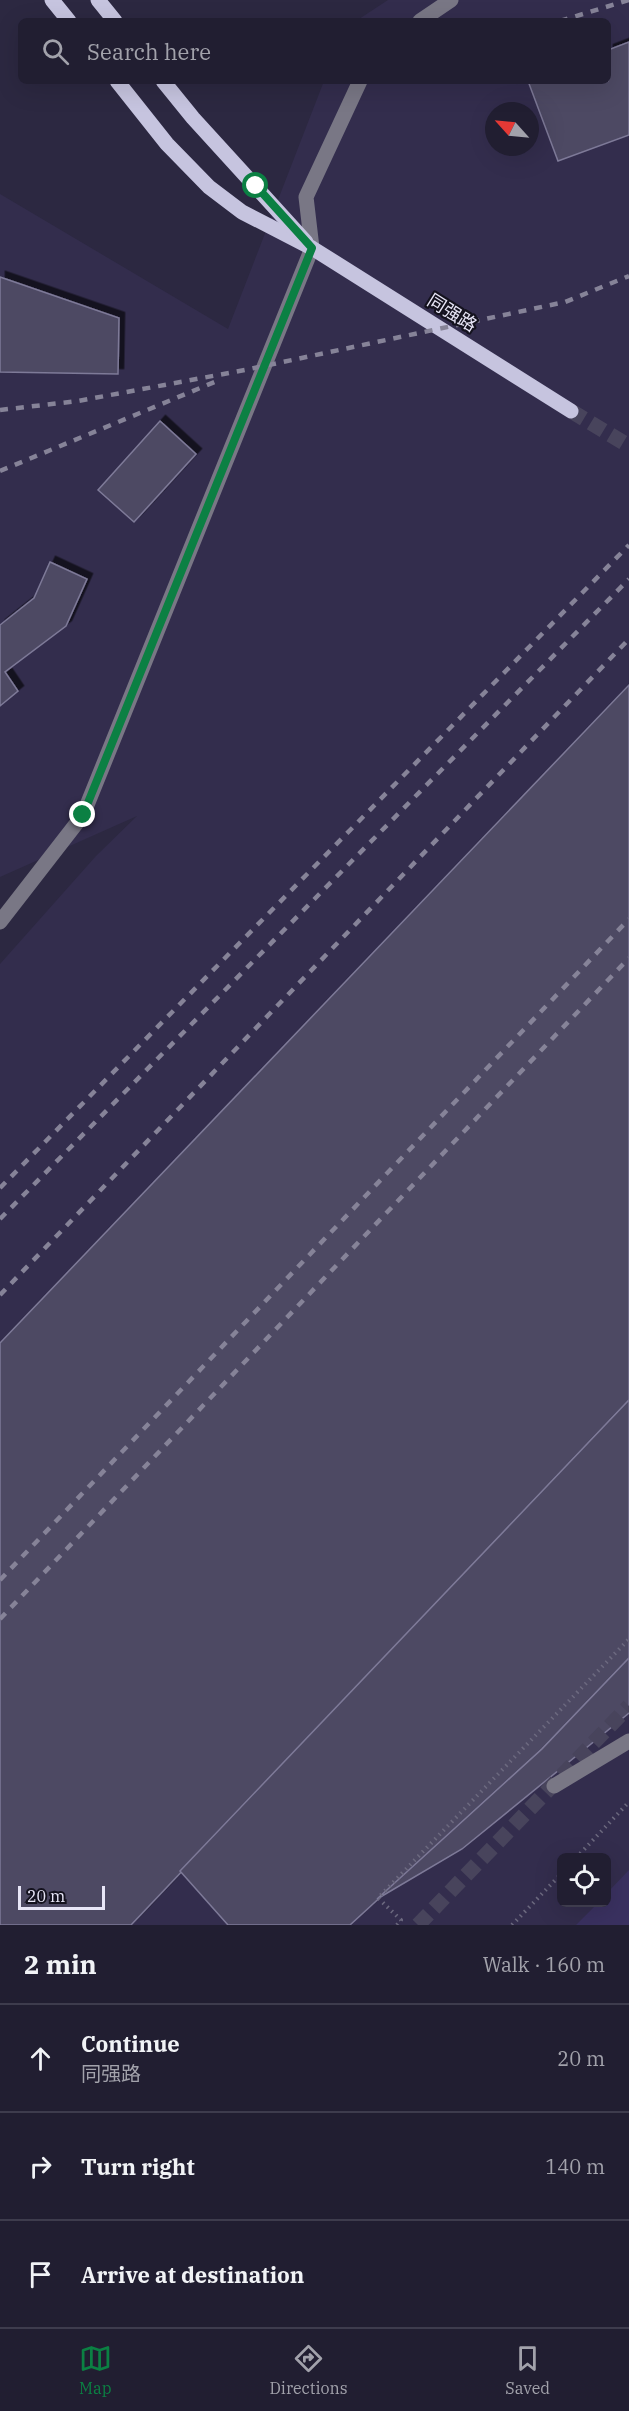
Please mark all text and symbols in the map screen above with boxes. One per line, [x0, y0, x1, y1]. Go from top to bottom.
search box [18, 18, 611, 84]
icon: search [39, 35, 72, 68]
text: Search here [87, 37, 211, 66]
north arrow [485, 102, 539, 156]
route start [242, 172, 268, 198]
street label: 同强路 [423, 289, 481, 337]
route end [69, 801, 95, 827]
map controls [557, 1853, 611, 1907]
button: locate [557, 1853, 611, 1907]
scale bar [18, 1883, 105, 1910]
text: 20 m [27, 1886, 65, 1906]
text: 2 min [24, 1947, 97, 1981]
text: Walk · 160 m [483, 1951, 605, 1978]
text: Continue [81, 2029, 180, 2058]
icon: ahead [24, 2042, 57, 2075]
text: 20 m [557, 2045, 605, 2072]
text: 同强路 [81, 2060, 141, 2087]
icon: right [24, 2150, 57, 2183]
text: Turn right [81, 2152, 195, 2181]
text: 140 m [545, 2153, 605, 2180]
icon: arrive [24, 2258, 57, 2291]
text: Arrive at destination [81, 2260, 304, 2289]
tab: Map [79, 2342, 112, 2398]
tab: Directions [270, 2342, 348, 2398]
tab: Saved [505, 2342, 550, 2398]

